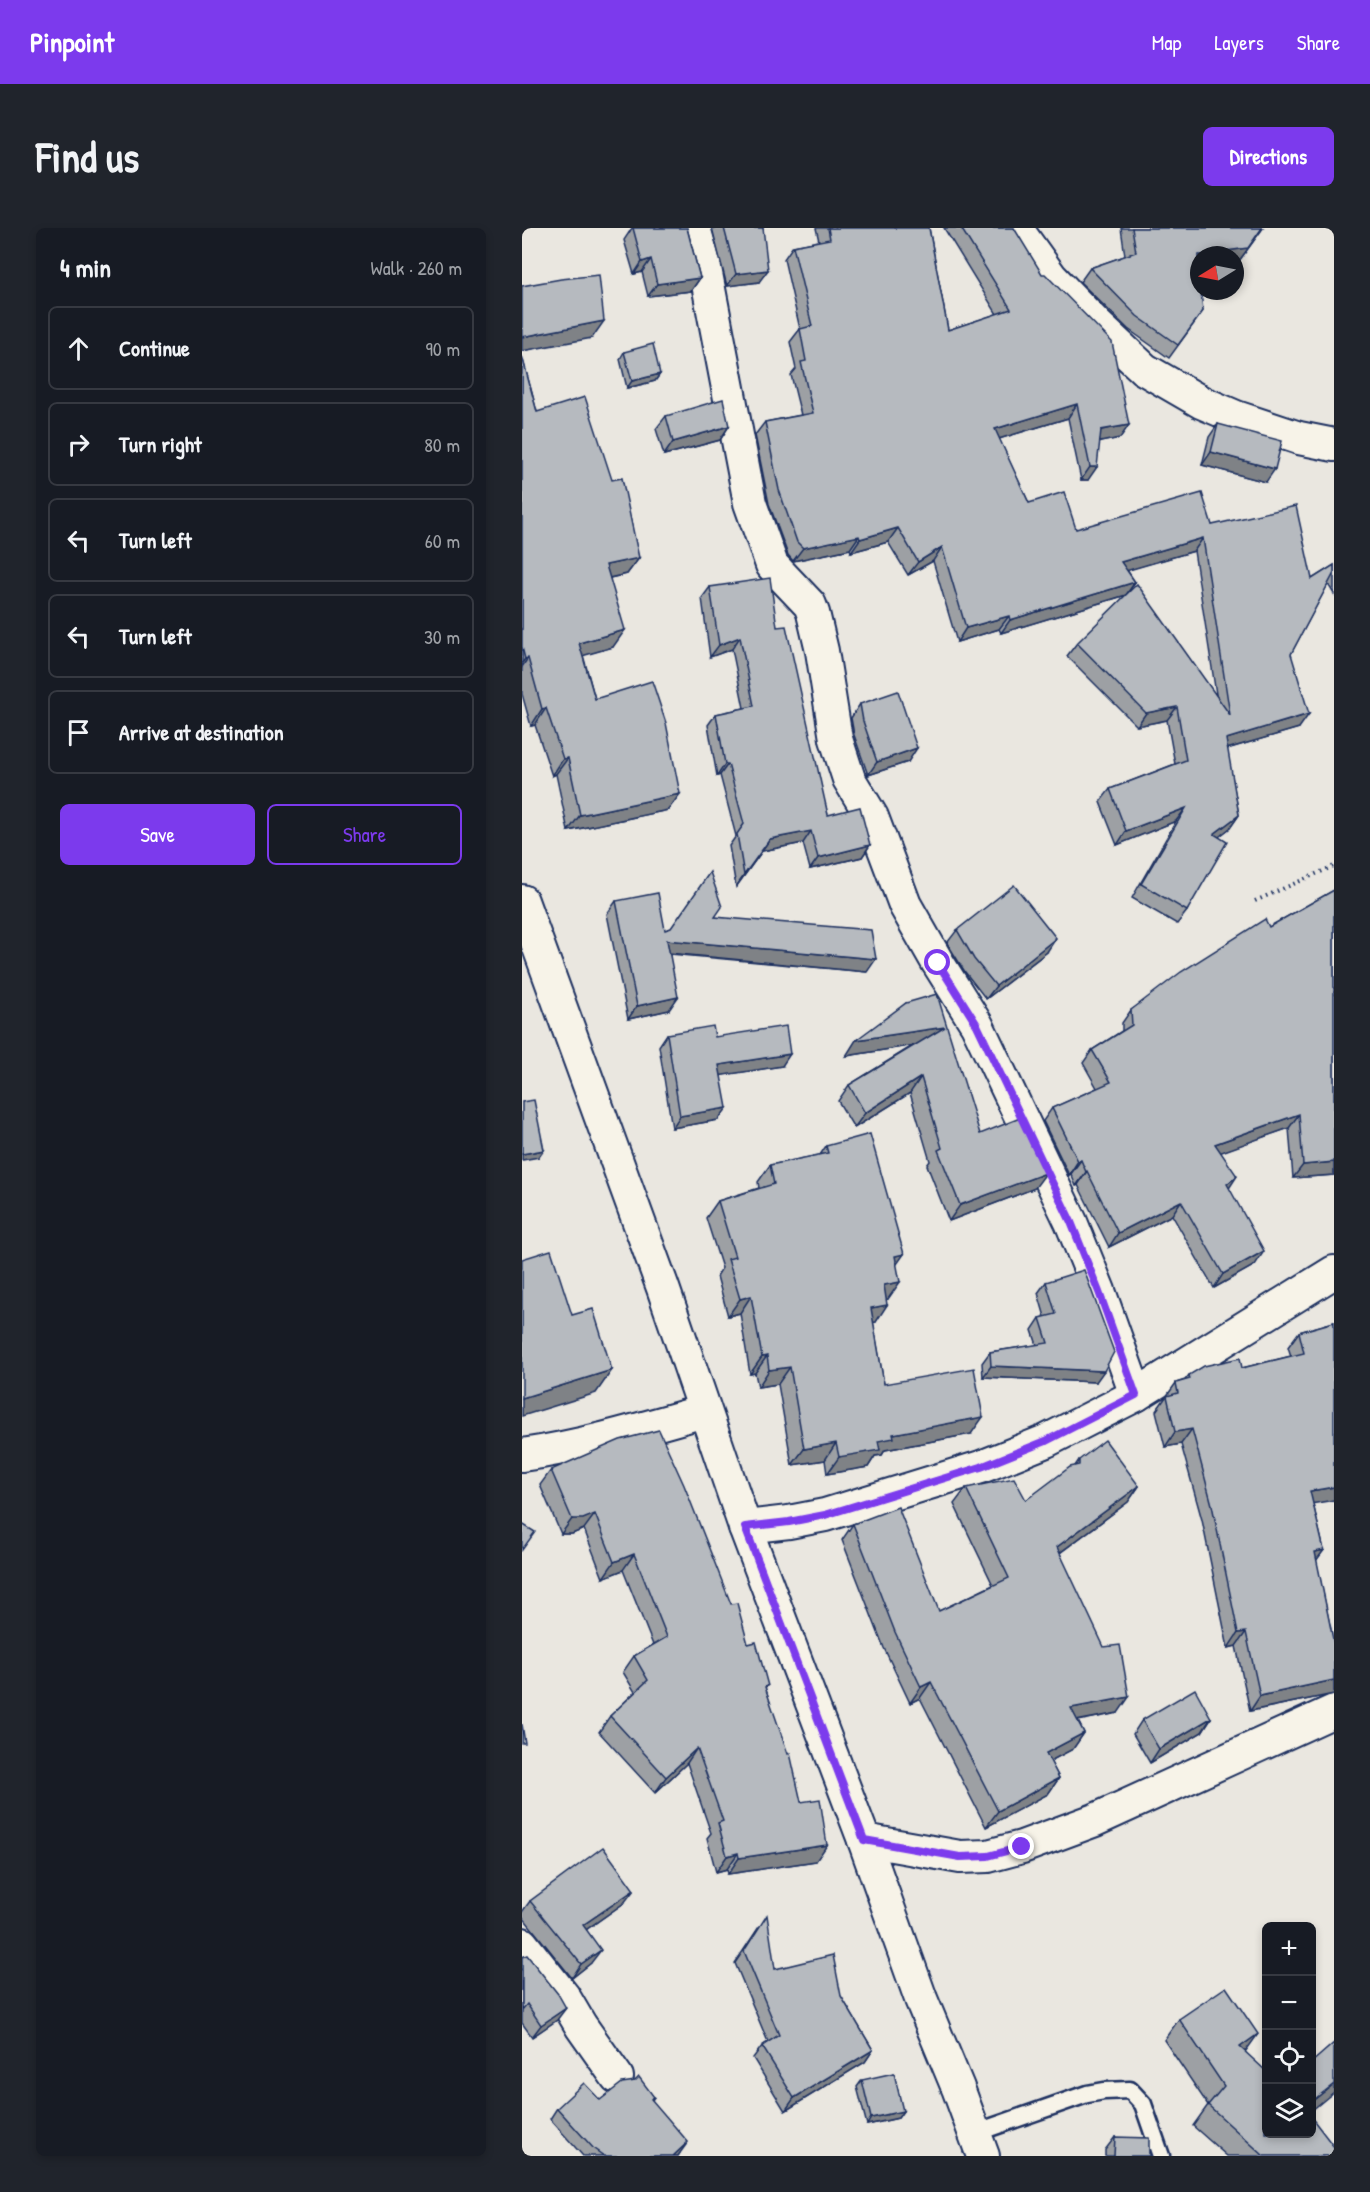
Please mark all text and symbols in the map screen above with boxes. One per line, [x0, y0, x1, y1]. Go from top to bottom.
text: Pinpoint [30, 23, 114, 61]
text: Map [1152, 28, 1181, 57]
text: Layers [1214, 28, 1264, 57]
text: Share [1297, 28, 1340, 57]
button: Directions [1203, 127, 1334, 186]
text: Find us [36, 128, 139, 185]
north arrow [1190, 246, 1244, 300]
text: 4 min [60, 250, 111, 285]
text: Walk · 260 m [371, 254, 462, 281]
icon: ahead [62, 332, 95, 365]
text: Continue [119, 333, 190, 363]
text: 90 m [426, 335, 460, 362]
icon: right [62, 428, 95, 461]
text: Turn right [119, 429, 202, 459]
text: 80 m [424, 431, 460, 458]
icon: left [62, 524, 95, 557]
text: Turn left [119, 525, 192, 555]
text: 60 m [425, 527, 460, 554]
icon: left [62, 620, 95, 653]
text: Turn left [119, 621, 192, 651]
text: 30 m [424, 623, 460, 650]
icon: arrive [62, 716, 95, 749]
text: Arrive at destination [119, 717, 284, 747]
button: Save [60, 804, 255, 865]
button: Share [267, 804, 462, 865]
route start [924, 949, 950, 975]
route end [1008, 1833, 1034, 1859]
map controls [1262, 1922, 1316, 2138]
button: + [1262, 1922, 1316, 1976]
button: − [1262, 1976, 1316, 2030]
button: locate [1262, 2030, 1316, 2084]
button: layers [1262, 2084, 1316, 2138]

